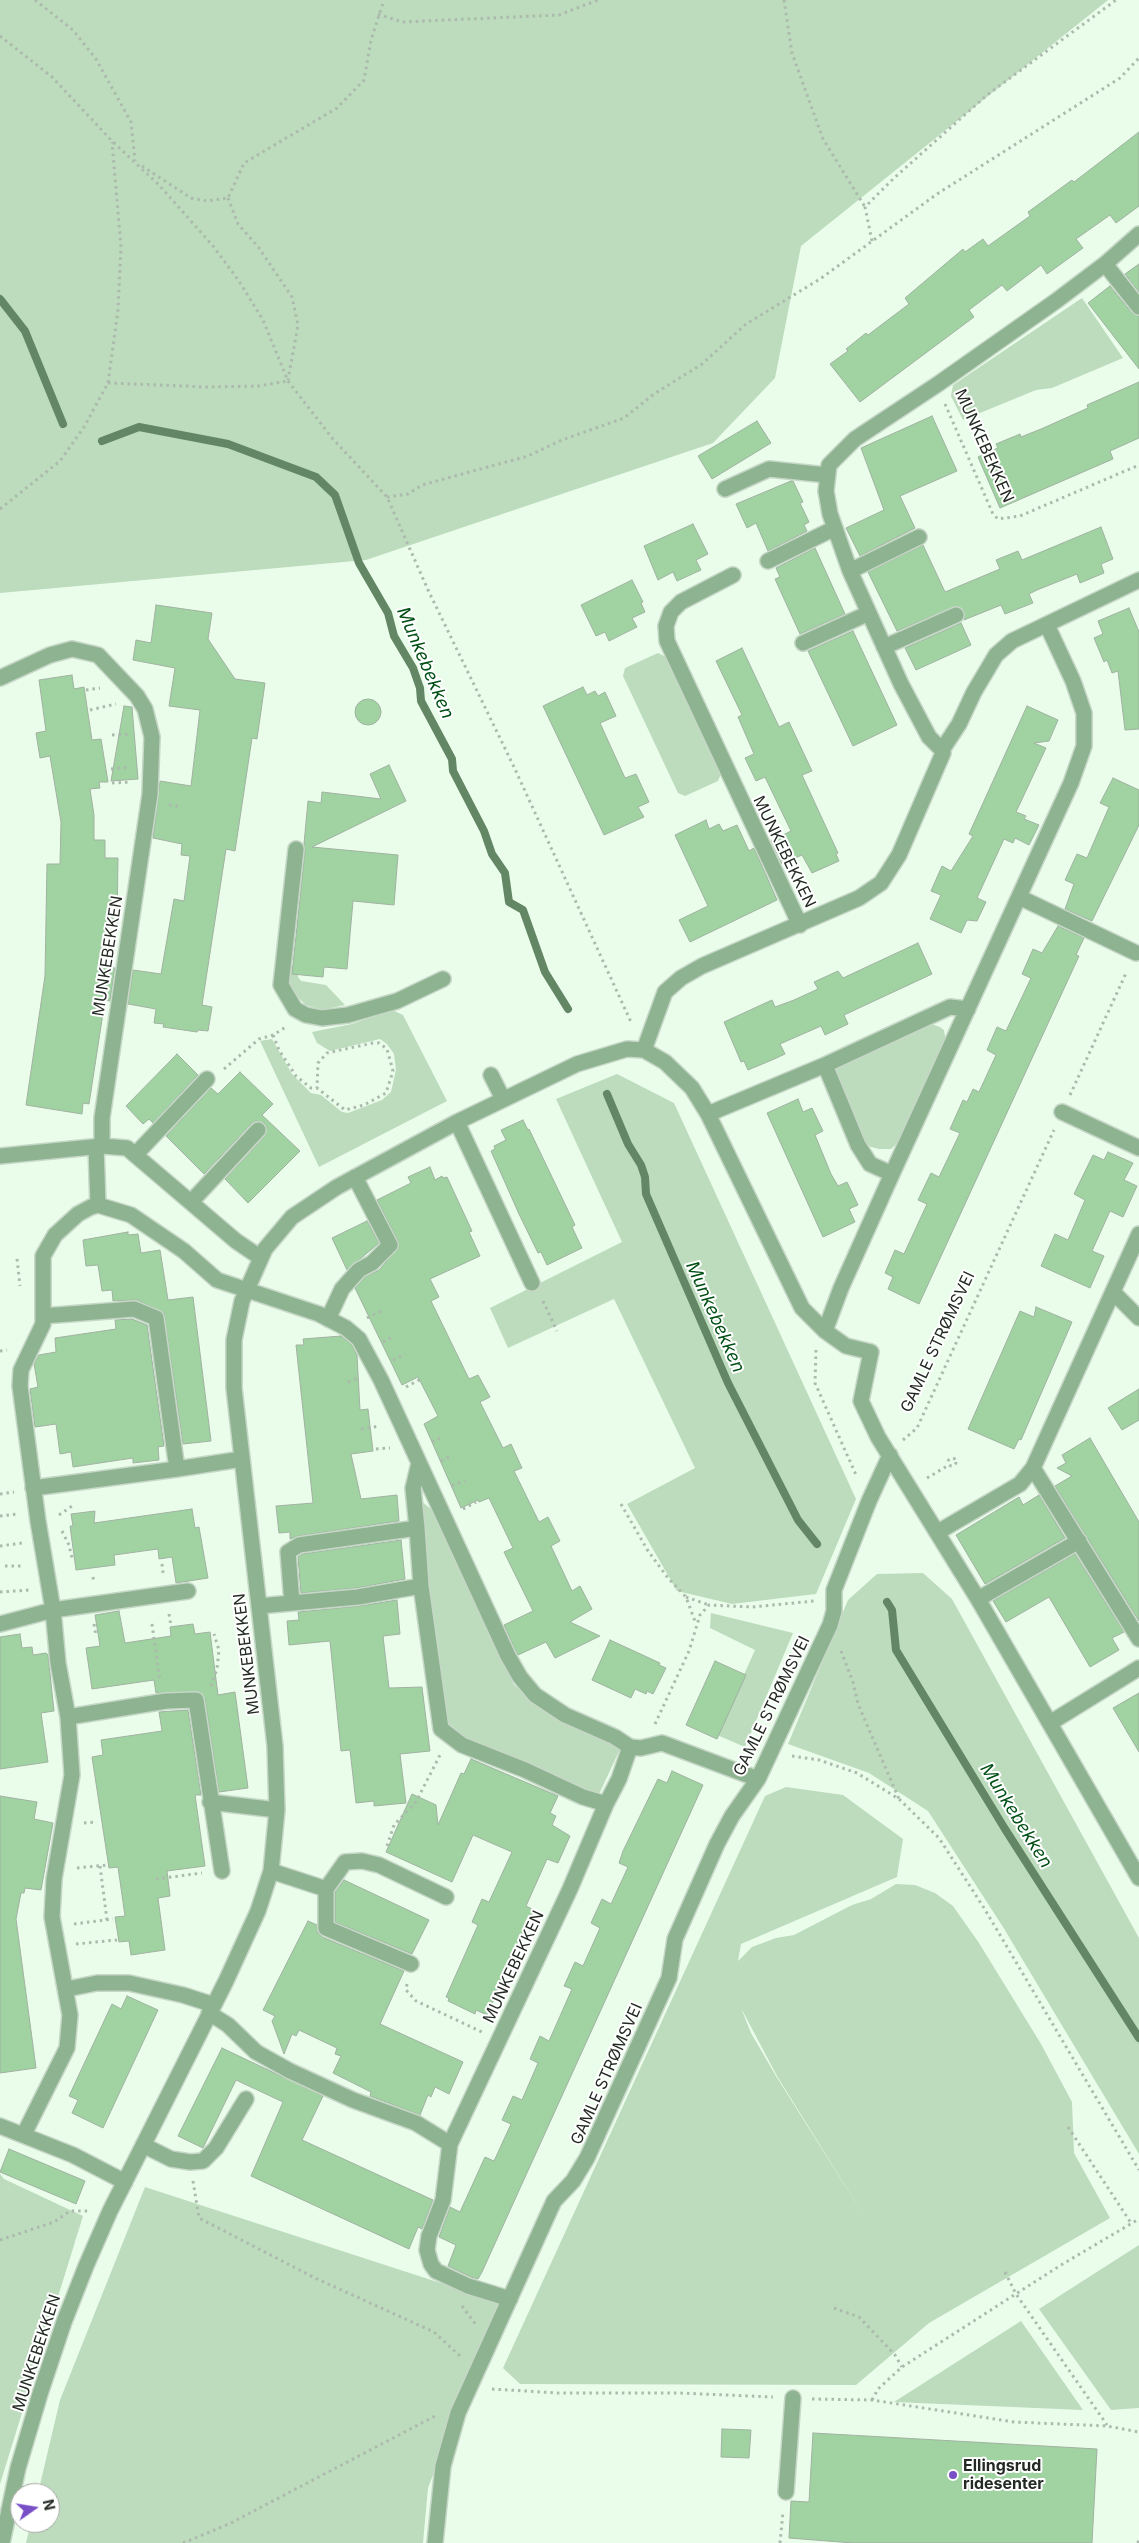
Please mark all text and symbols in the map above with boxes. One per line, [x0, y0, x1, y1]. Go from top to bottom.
street label: MUNKEBEKKEN [950, 386, 1018, 506]
water label: Munkebekken [392, 604, 458, 722]
street label: MUNKEBEKKEN [749, 793, 819, 911]
street label: MUNKEBEKKEN [89, 894, 127, 1018]
water label: Munkebekken [681, 1258, 749, 1376]
street label: GAMLE STRØMSVEI [897, 1269, 979, 1415]
street label: MUNKEBEKKEN [230, 1592, 264, 1716]
street label: GAMLE STRØMSVEI [730, 1633, 814, 1779]
water label: Munkebekken [975, 1760, 1057, 1872]
street label: MUNKEBEKKEN [480, 1908, 548, 2026]
street label: GAMLE STRØMSVEI [567, 2000, 647, 2148]
street label: MUNKEBEKKEN [9, 2292, 65, 2414]
place label: Ellingsrud ridesenter [963, 2456, 1044, 2494]
marker: Ellingsrud ridesenter [947, 2469, 959, 2481]
north arrow [10, 2483, 60, 2533]
text: N [40, 2498, 59, 2512]

